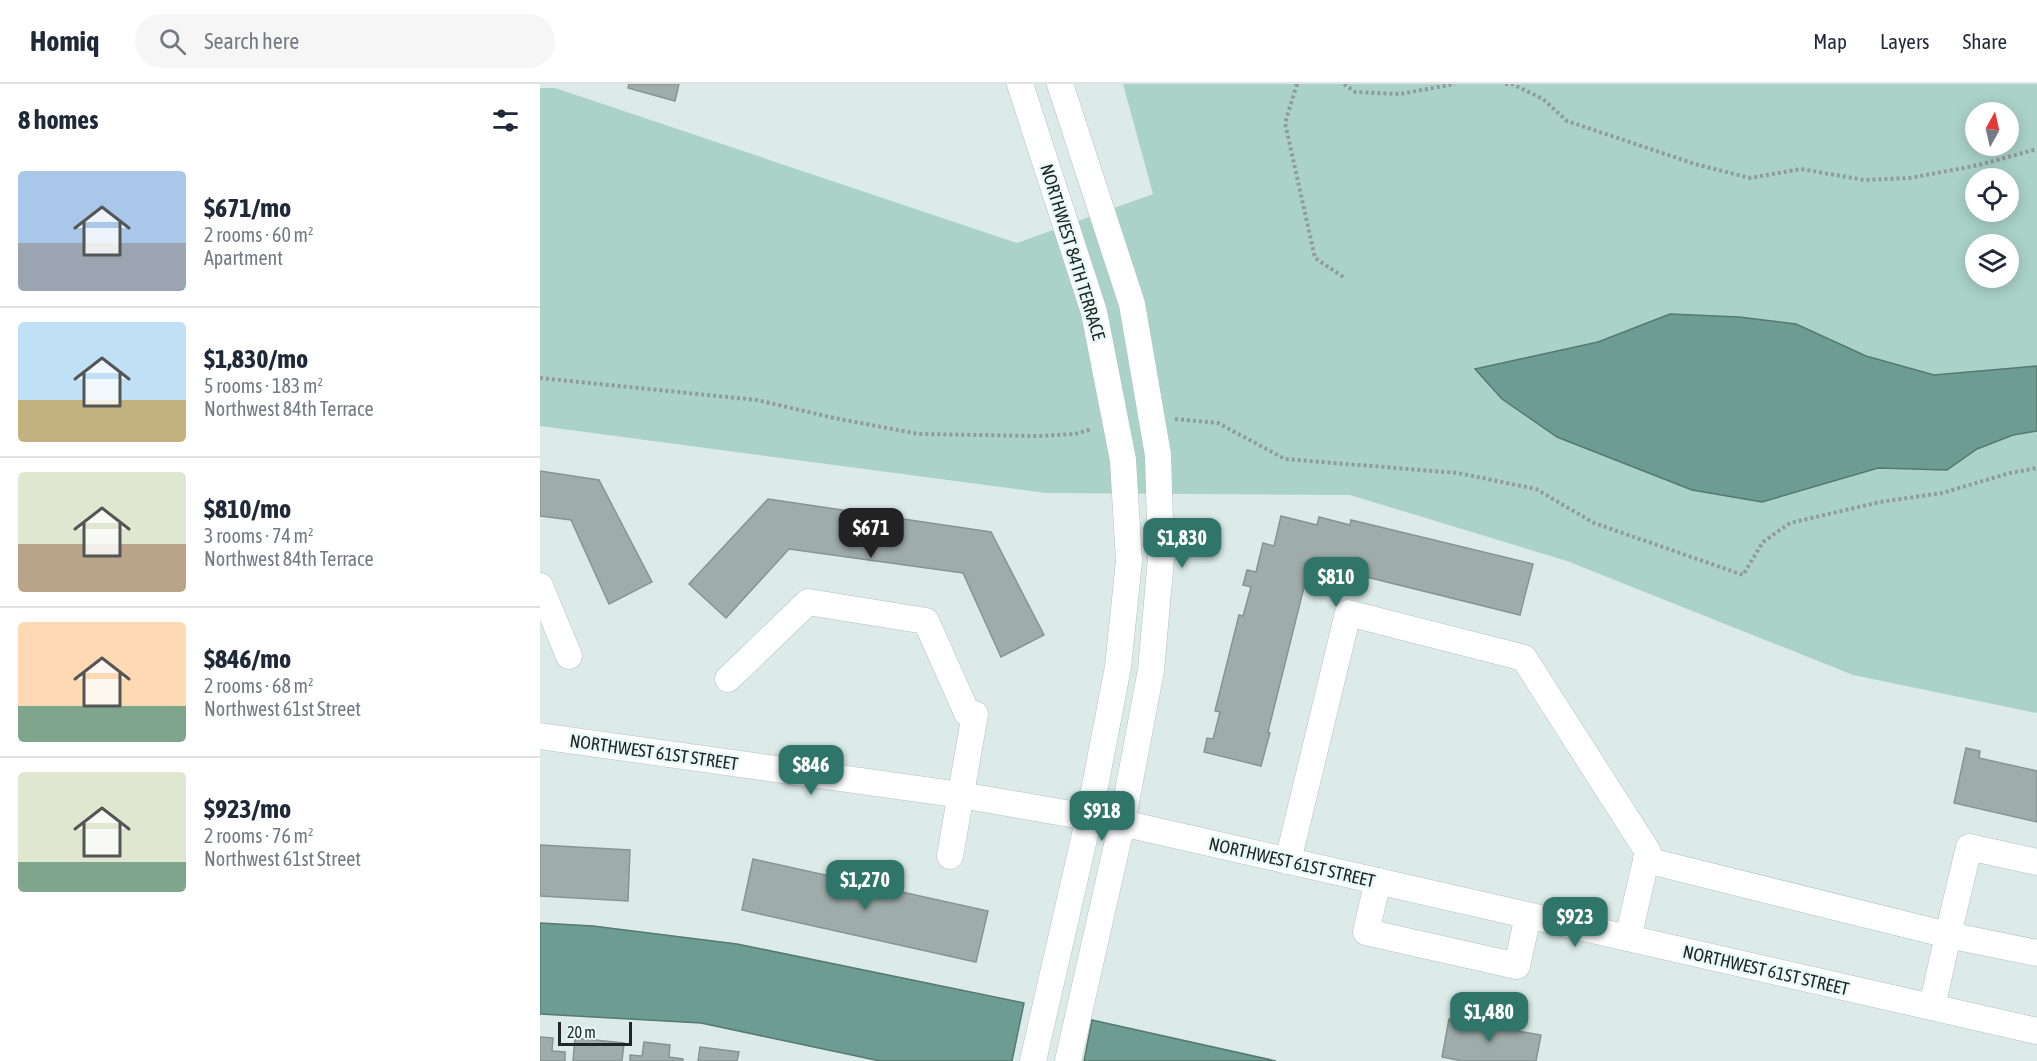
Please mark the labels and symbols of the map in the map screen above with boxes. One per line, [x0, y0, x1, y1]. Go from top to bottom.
north arrow [1965, 102, 2019, 156]
street label: NORTHWEST 84TH TERRACE [1036, 161, 1110, 343]
pin: $671 [835, 508, 907, 559]
pin: $1,830 [1133, 518, 1231, 569]
pin: $810 [1300, 557, 1372, 608]
street label: NORTHWEST 61ST STREET [569, 730, 740, 774]
pin: $846 [775, 745, 847, 796]
pin: $918 [1066, 791, 1138, 842]
street label: NORTHWEST 61ST STREET [1207, 833, 1377, 891]
pin: $1,270 [816, 860, 914, 911]
pin: $923 [1539, 897, 1611, 948]
street label: NORTHWEST 61ST STREET [1681, 941, 1851, 999]
pin: $1,480 [1440, 992, 1538, 1043]
scale bar [558, 1019, 632, 1046]

